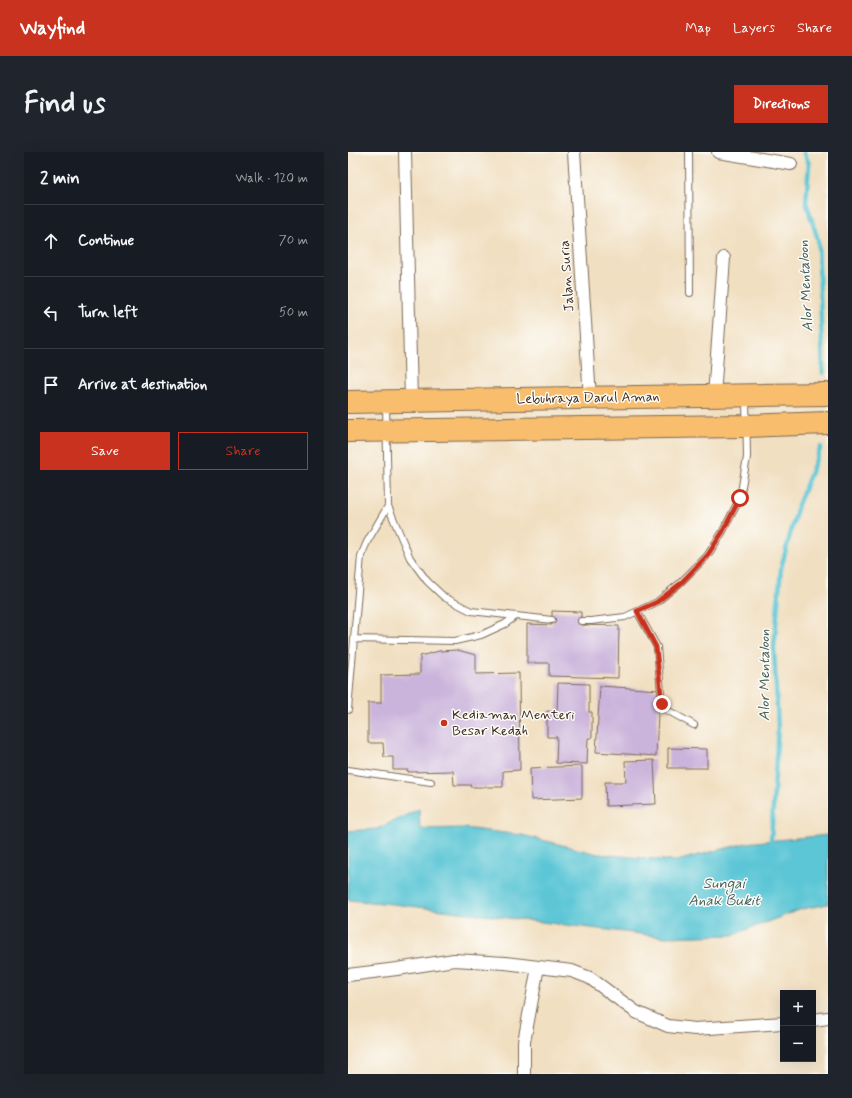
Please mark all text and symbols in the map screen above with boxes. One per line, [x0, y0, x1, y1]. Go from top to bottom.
text: Wayfind [20, 16, 85, 41]
text: Map [685, 19, 711, 37]
text: Layers [733, 19, 775, 37]
text: Share [797, 19, 832, 37]
button: Directions [734, 85, 828, 123]
text: Find us [24, 86, 105, 123]
text: 2 min [40, 167, 80, 189]
text: Walk · 120 m [236, 170, 308, 187]
icon: ahead [40, 230, 62, 252]
text: Continue [78, 231, 134, 251]
text: 70 m [279, 232, 308, 249]
street label: Jalan Suria [556, 239, 578, 313]
water label: Alor Mentaloon [794, 239, 818, 332]
icon: left [40, 302, 62, 324]
text: Turn left [78, 303, 138, 323]
text: 50 m [279, 304, 308, 321]
icon: arrive [40, 374, 62, 396]
text: Arrive at destination [78, 375, 207, 395]
street label: Lebuhraya Darul Aman [516, 388, 660, 408]
button: Save [40, 432, 170, 470]
button: Share [178, 432, 308, 470]
route start [731, 489, 749, 507]
water label: Alor Mentaloon [755, 629, 775, 721]
route end [653, 695, 671, 713]
place label: Kediaman Menteri Besar Kedah [452, 706, 574, 740]
marker: Kediaman Menteri Besar Kedah [439, 718, 449, 728]
water label: Sungai Anak Bukit [688, 874, 761, 911]
map controls [780, 990, 816, 1062]
button: + [780, 990, 816, 1026]
button: − [780, 1026, 816, 1062]

